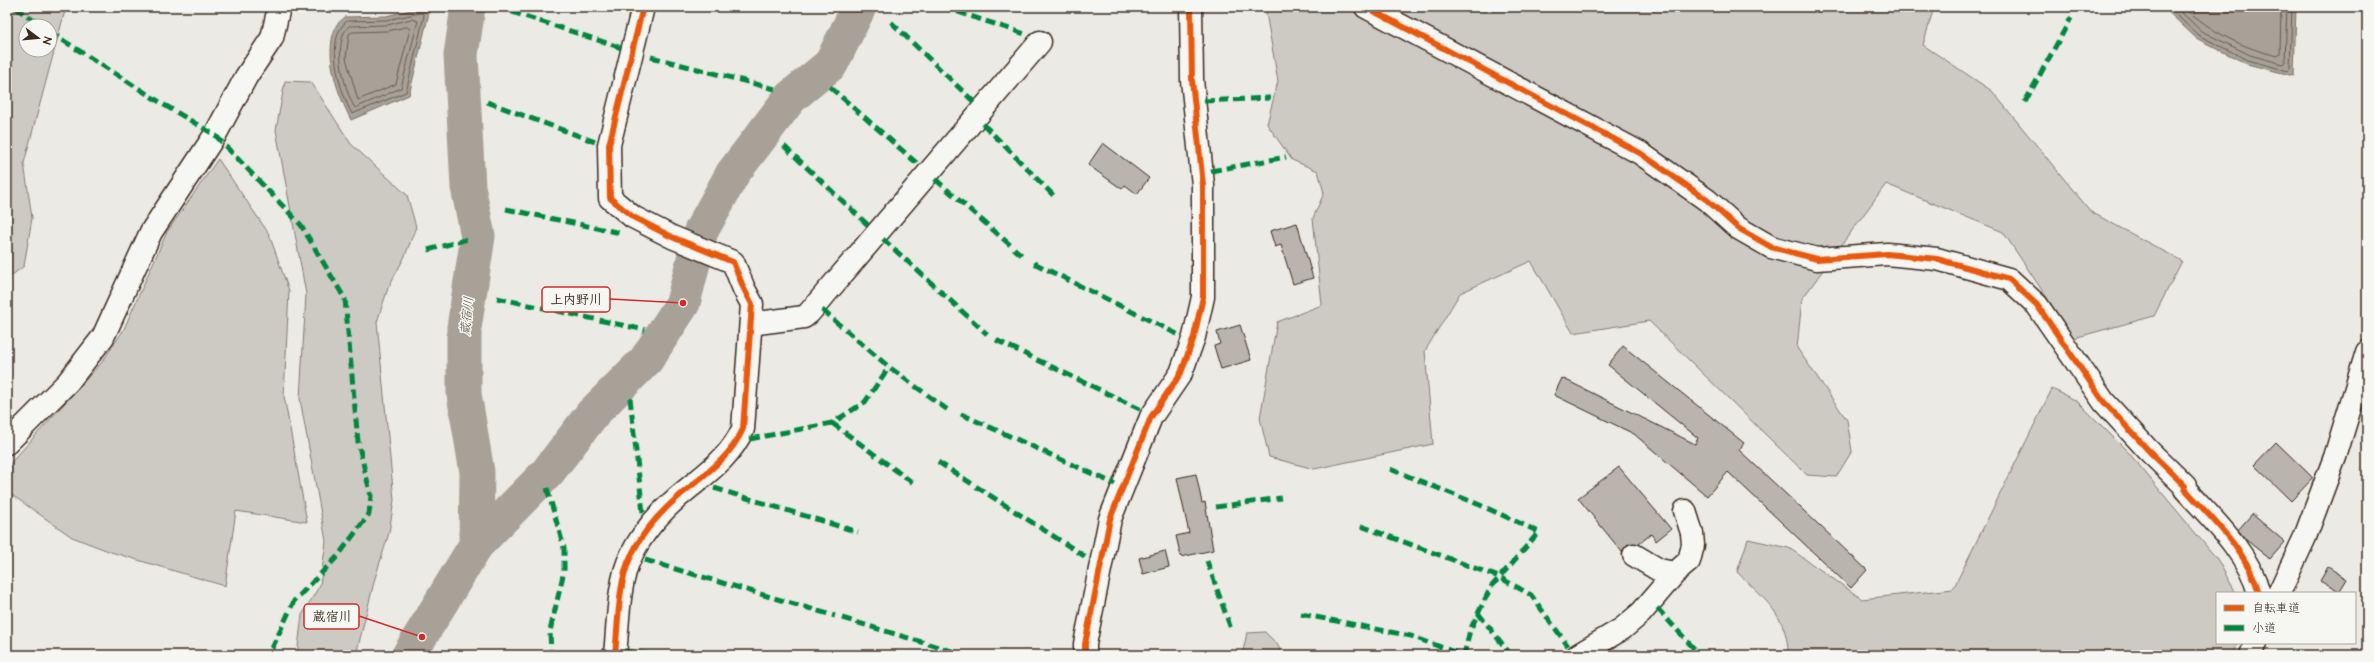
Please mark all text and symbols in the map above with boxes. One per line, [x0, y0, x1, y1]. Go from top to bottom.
north arrow [18, 18, 58, 58]
text: N [39, 35, 55, 46]
callout: 上内野川 [542, 287, 610, 312]
text: 上内野川 [550, 291, 602, 309]
water label: 蔵宿川 [456, 296, 478, 336]
legend [2216, 592, 2356, 644]
text: 自転車道 [2252, 600, 2300, 617]
callout: 蔵宿川 [304, 604, 359, 629]
text: 蔵宿川 [312, 608, 352, 626]
text: 小道 [2252, 620, 2276, 637]

